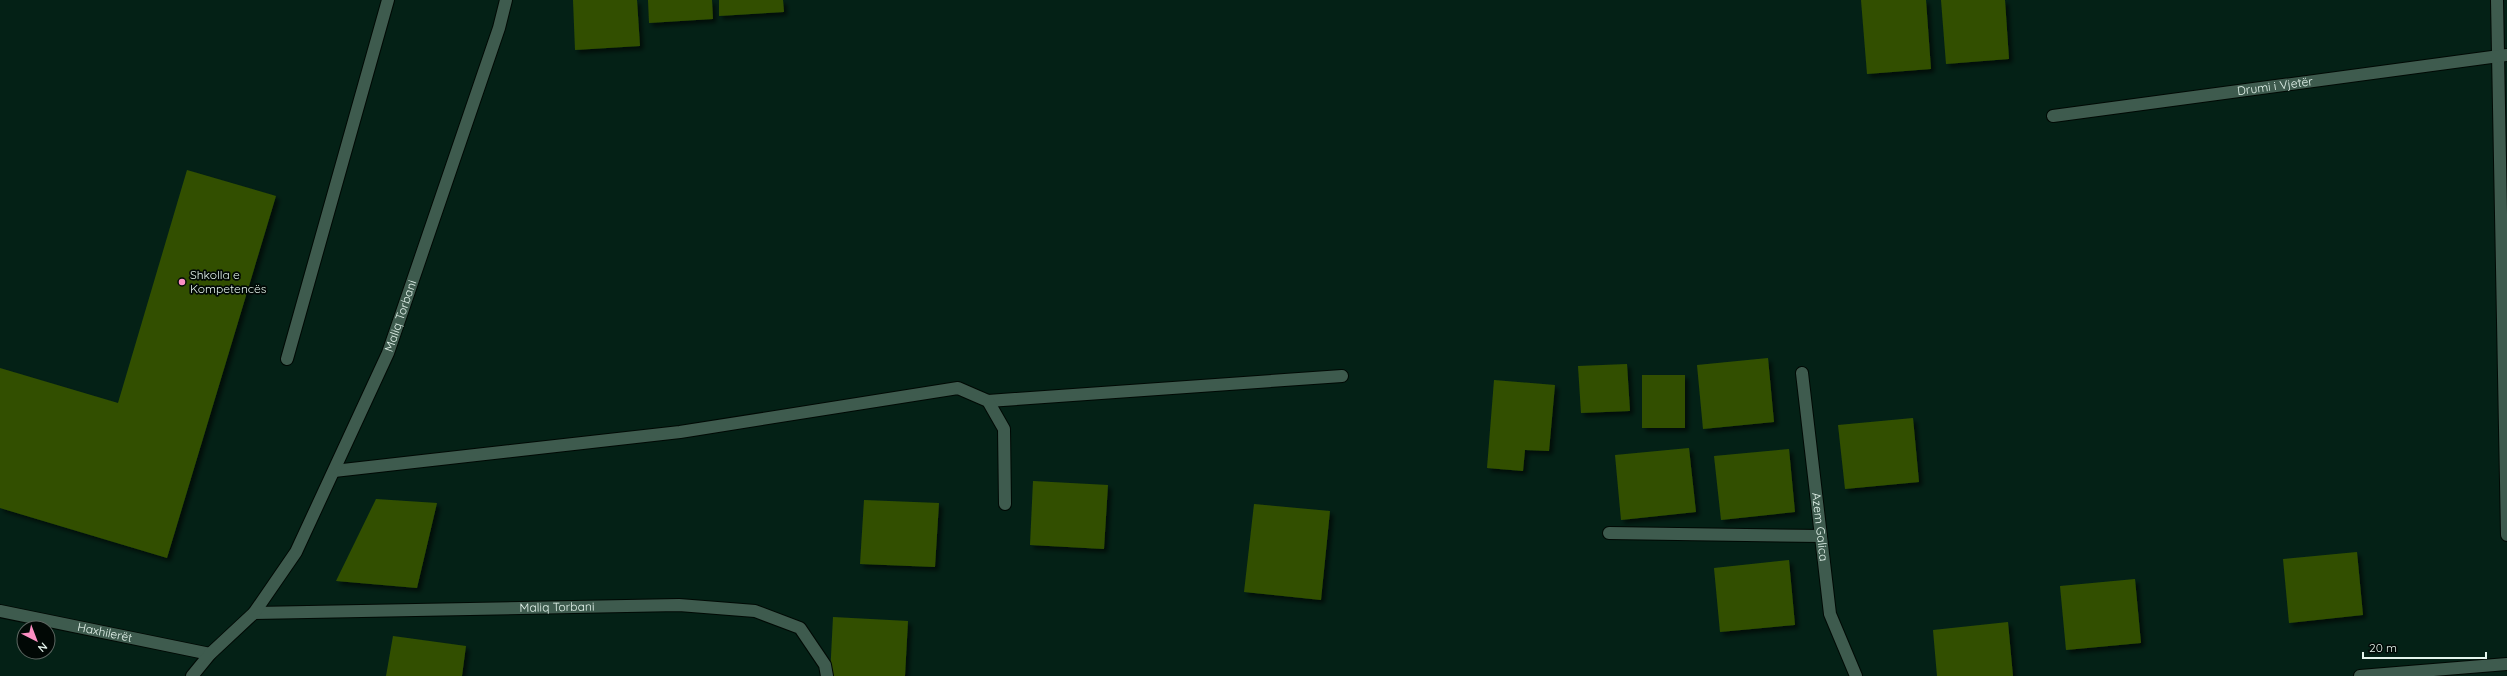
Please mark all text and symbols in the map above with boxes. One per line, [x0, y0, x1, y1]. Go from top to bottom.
street label: Drumi i Vjetër [2236, 73, 2314, 98]
place label: Shkolla e Kompetencës [190, 267, 267, 296]
marker: Shkolla e Kompetencës [177, 277, 187, 287]
street label: Maliq Torbani [381, 278, 419, 354]
street label: Azem Galica [1809, 492, 1832, 562]
street label: Maliq Torbani [519, 599, 595, 615]
street label: Haxhilerët [76, 619, 134, 645]
north arrow [16, 620, 56, 660]
scale bar [2363, 634, 2486, 660]
text: N [35, 640, 50, 655]
text: 20 m [2369, 640, 2397, 655]

